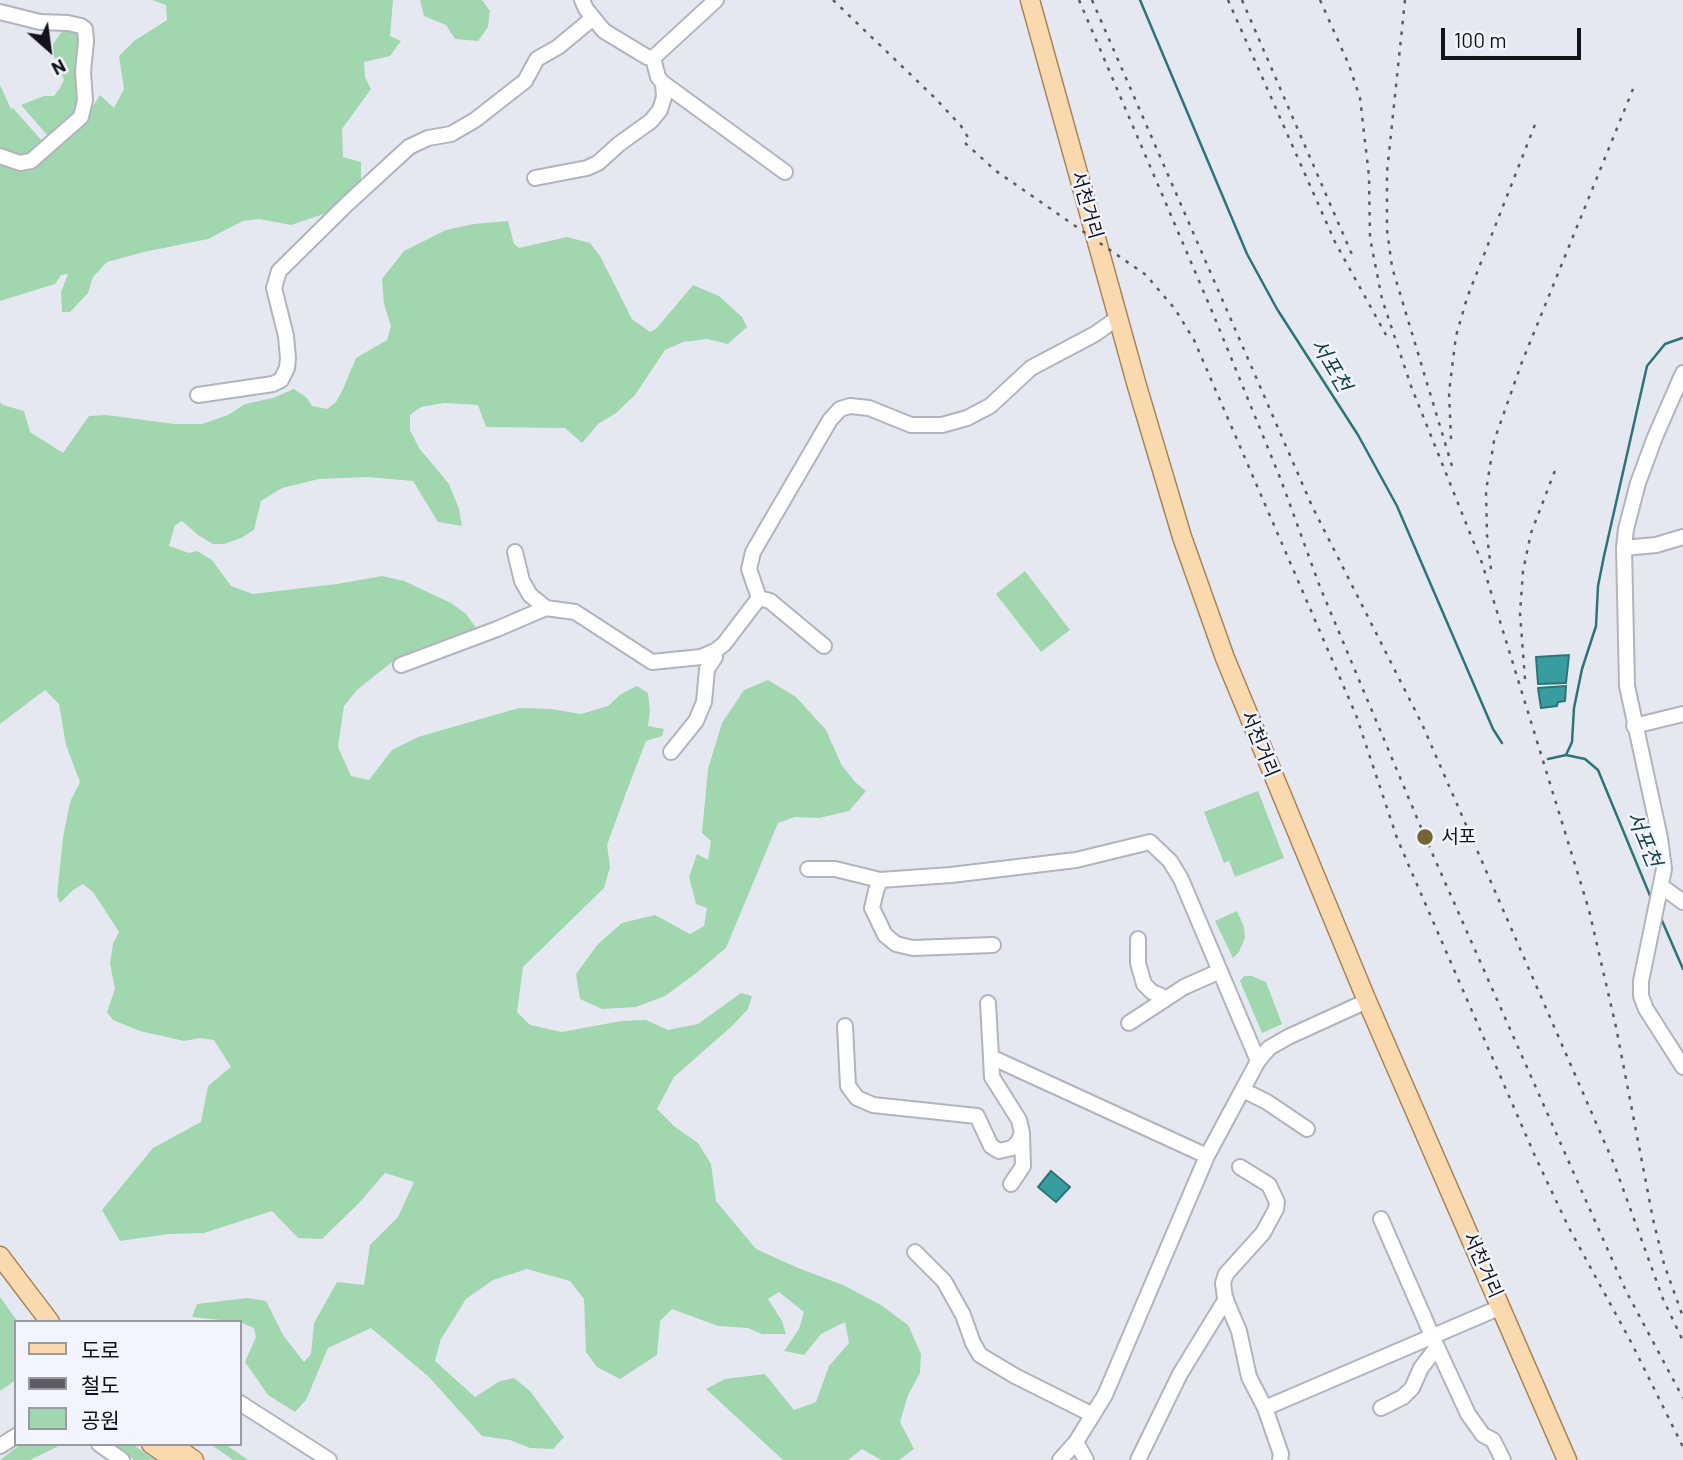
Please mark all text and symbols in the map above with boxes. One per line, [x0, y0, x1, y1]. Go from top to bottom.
north arrow [14, 14, 84, 84]
scale bar [1445, 14, 1585, 58]
text: 100 m [1454, 27, 1507, 52]
text: N [48, 55, 70, 81]
street label: 서천거리 [1066, 168, 1108, 242]
water label: 서포천 [1305, 334, 1357, 396]
street label: 서천거리 [1236, 707, 1284, 781]
water label: 서포천 [1621, 807, 1667, 871]
place label: 서포 [1441, 826, 1476, 848]
marker: 서포 [1415, 827, 1435, 847]
street label: 서천거리 [1458, 1228, 1508, 1302]
legend [14, 1320, 242, 1446]
text: 도로 [81, 1337, 120, 1362]
text: 철도 [81, 1372, 120, 1397]
text: 공원 [81, 1407, 120, 1432]

